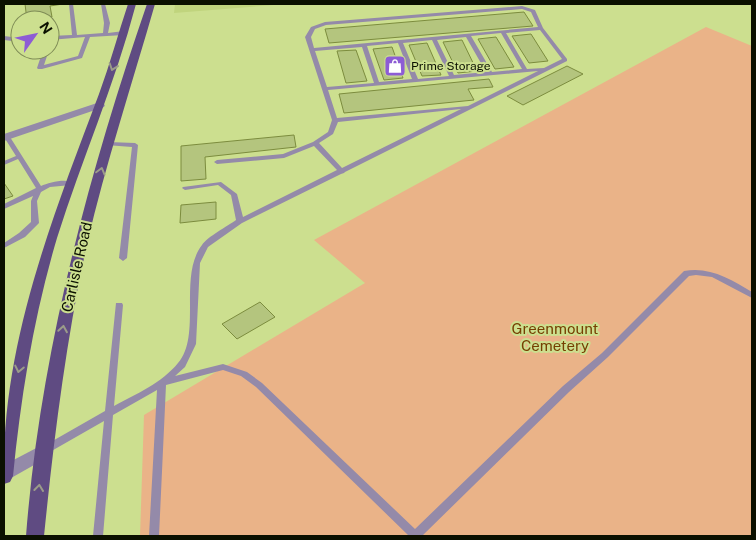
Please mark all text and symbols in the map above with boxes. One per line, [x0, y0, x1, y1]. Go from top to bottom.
north arrow [10, 10, 60, 60]
text: N [36, 19, 56, 37]
shop icon: Prime Storage [383, 54, 407, 78]
place label: Prime Storage [411, 59, 491, 73]
one-way arrow [109, 62, 119, 71]
one-way arrow [95, 167, 106, 176]
street label: Carlisle Road [58, 220, 95, 314]
park label: Greenmount Cemetery [512, 320, 599, 354]
one-way arrow [58, 325, 68, 333]
one-way arrow [14, 365, 25, 374]
one-way arrow [33, 483, 44, 491]

